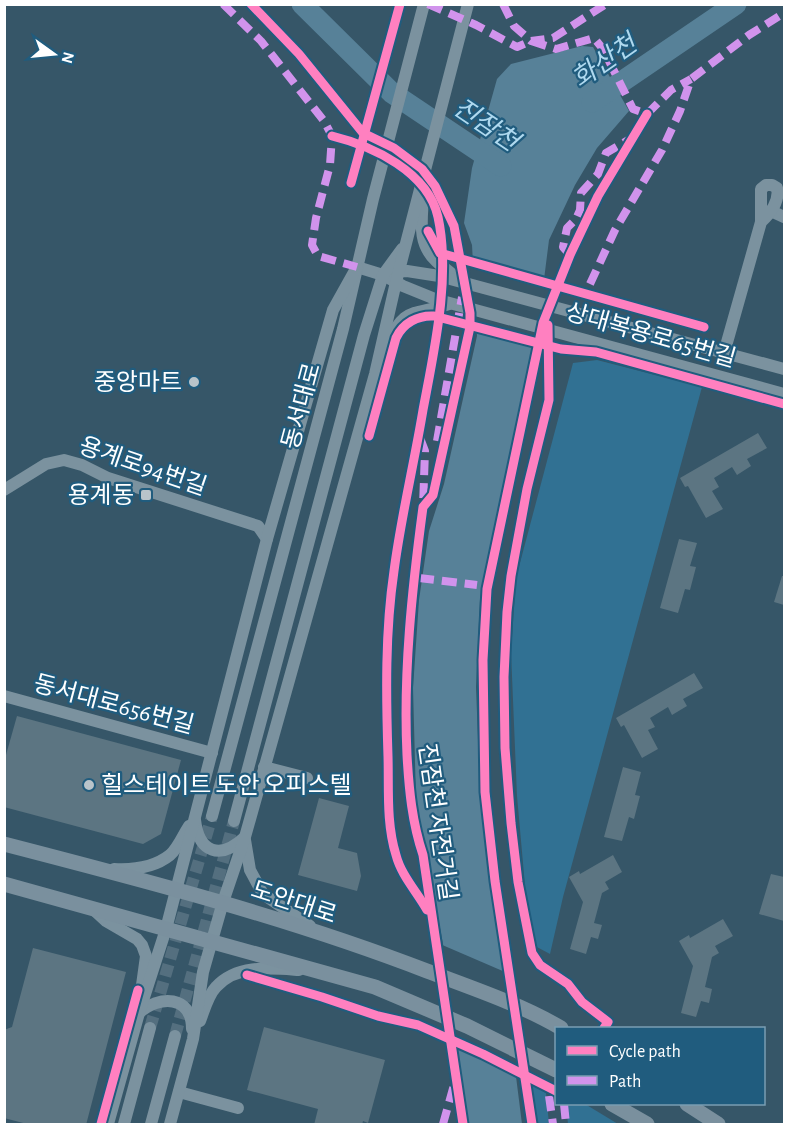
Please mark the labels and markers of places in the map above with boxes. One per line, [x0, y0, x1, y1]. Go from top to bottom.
place label: 중앙마트 [94, 369, 182, 395]
marker: 중앙마트 [187, 375, 201, 389]
place label: 용계동 [68, 483, 134, 508]
marker: 용계동 [139, 488, 153, 502]
place label: 힐스테이트 도안 오피스텔 [101, 772, 352, 798]
marker: 힐스테이트 도안 오피스텔 [82, 778, 96, 792]

